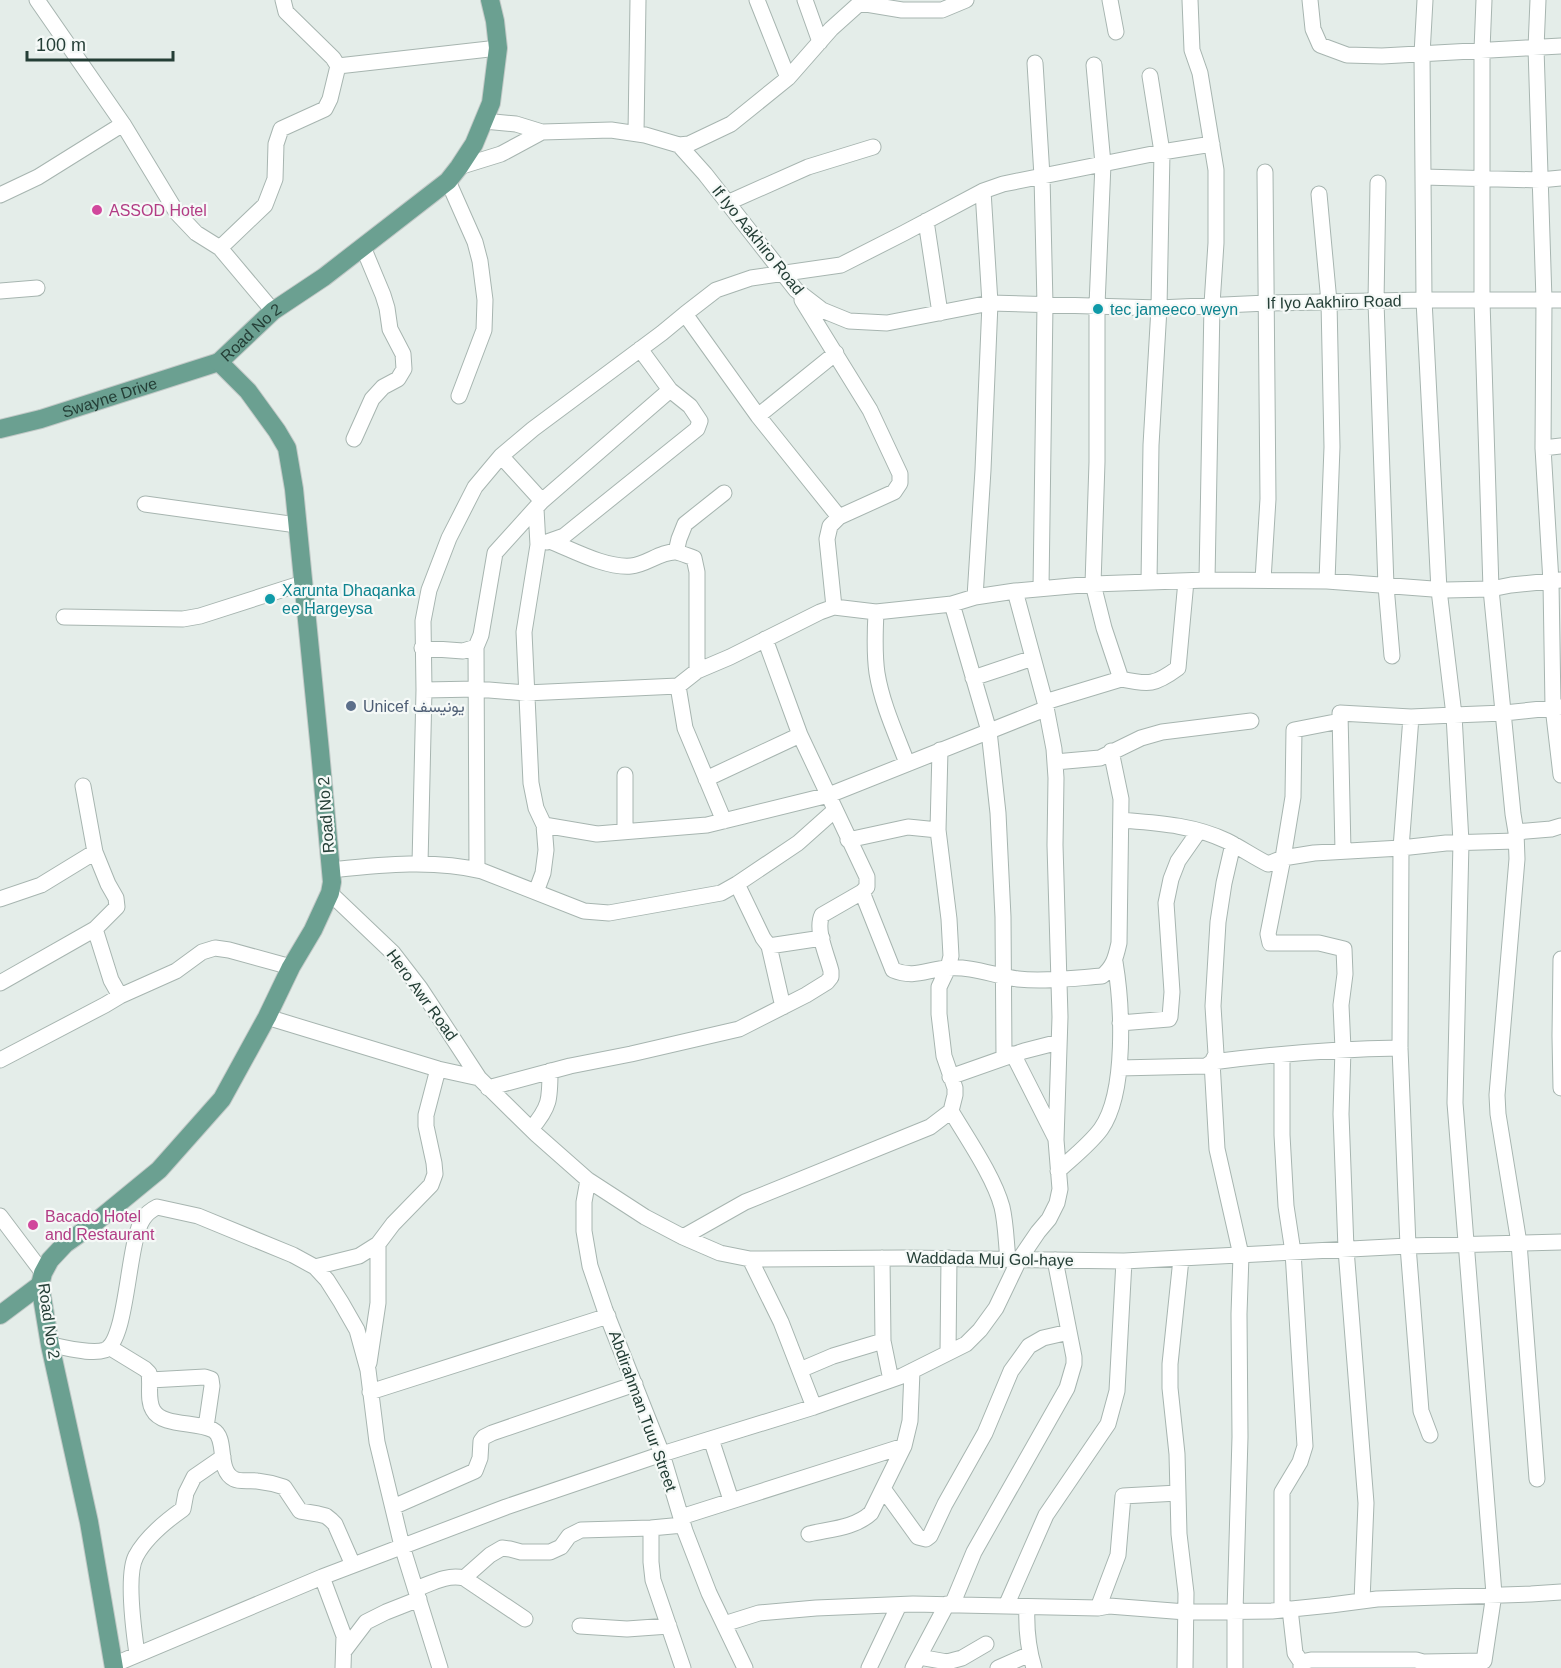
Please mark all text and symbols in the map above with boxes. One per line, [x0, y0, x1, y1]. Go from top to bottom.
scale bar [27, 24, 172, 62]
text: 100 m [36, 35, 86, 55]
street label: If Iyo Aakhiro Road [709, 182, 807, 298]
place label: ASSOD Hotel [109, 202, 207, 219]
marker: ASSOD Hotel [90, 203, 104, 217]
street label: If Iyo Aakhiro Road [1266, 292, 1402, 312]
street label: Road No 2 [217, 300, 284, 365]
place label: tec jameeco weyn [1110, 301, 1238, 318]
marker: tec jameeco weyn [1091, 302, 1105, 316]
street label: Swayne Drive [60, 374, 159, 420]
place label: Xarunta Dhaqanka ee Hargeysa [282, 582, 416, 617]
marker: Xarunta Dhaqanka ee Hargeysa [263, 592, 277, 606]
place label: Unicef يونيسف [363, 698, 465, 717]
marker: Unicef يونيسف [344, 699, 358, 713]
street label: Road No 2 [315, 776, 337, 854]
street label: Hero Awr Road [383, 946, 461, 1044]
place label: Bacado Hotel and Restaurant [45, 1208, 155, 1243]
marker: Bacado Hotel and Restaurant [26, 1218, 40, 1232]
street label: Waddada Muj Gol-haye [906, 1249, 1074, 1269]
street label: Road No 2 [35, 1282, 63, 1360]
street label: Abdirahman Tuur Street [606, 1328, 680, 1494]

